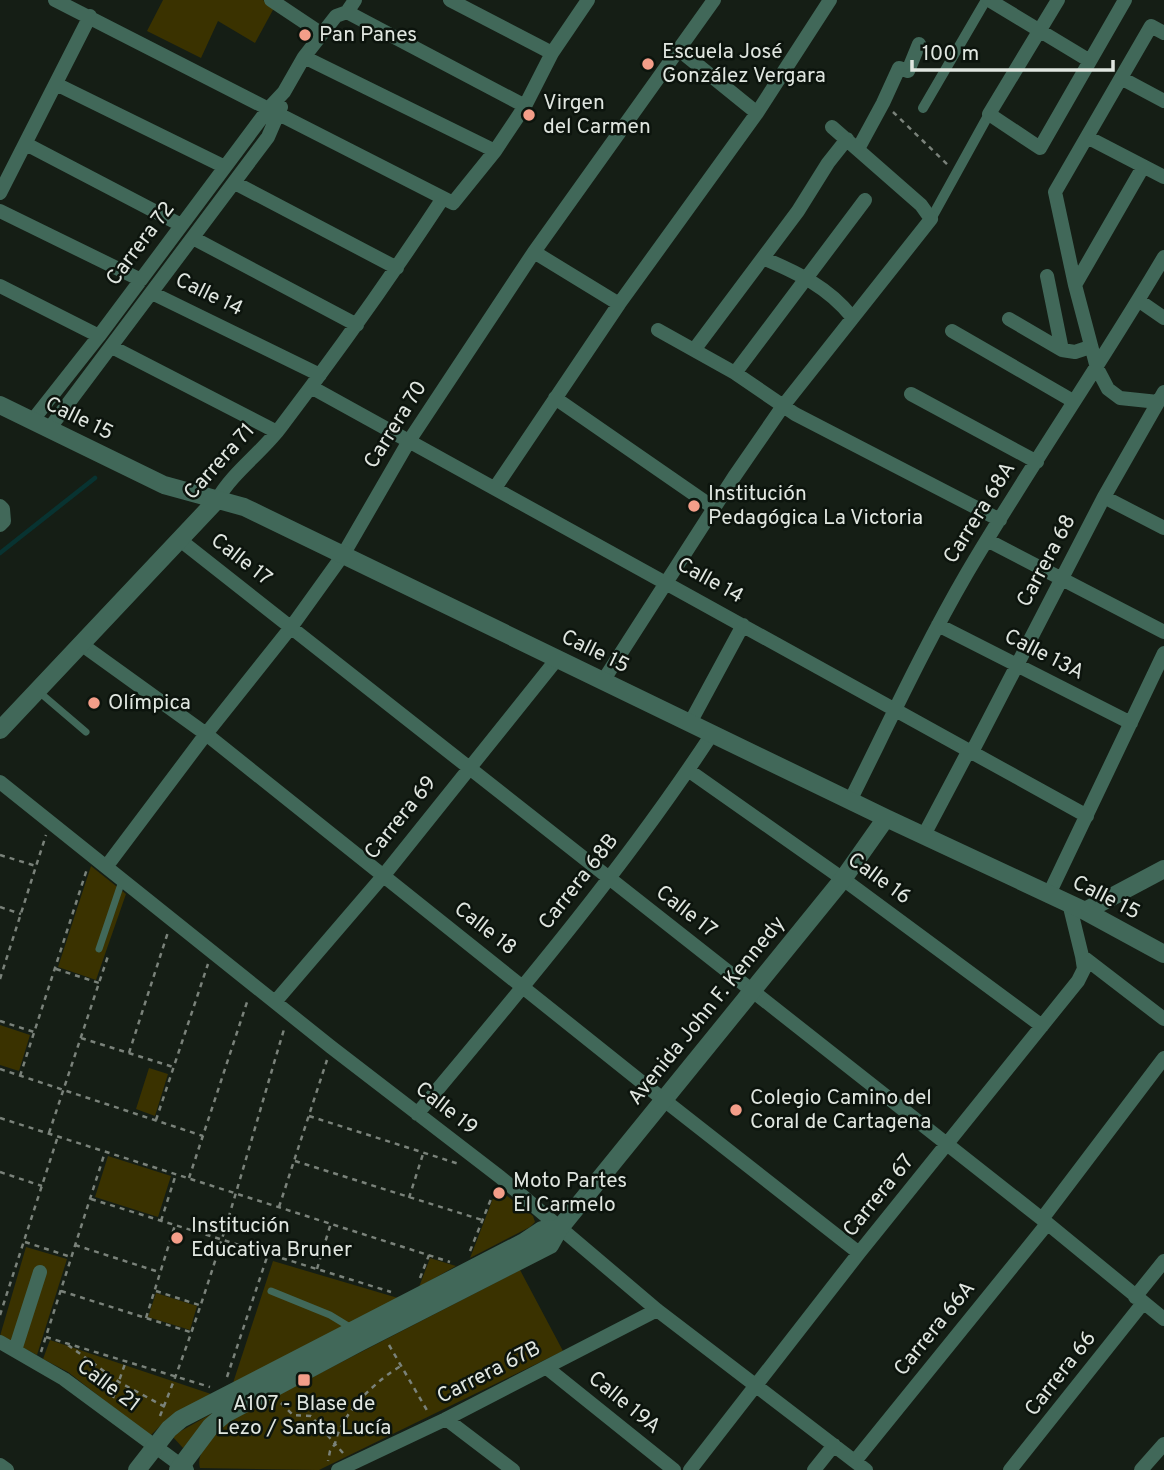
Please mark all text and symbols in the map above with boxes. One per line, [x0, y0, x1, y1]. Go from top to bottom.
place label: Pan Panes [319, 22, 417, 49]
marker: Pan Panes [297, 27, 313, 43]
scale bar [912, 28, 1113, 72]
place label: Escuela José González Vergara [662, 39, 826, 90]
text: 100 m [922, 41, 979, 68]
marker: Escuela José González Vergara [640, 56, 656, 72]
place label: Virgen del Carmen [543, 90, 651, 141]
marker: Virgen del Carmen [521, 107, 537, 123]
street label: Carrera 72 [101, 197, 181, 291]
street label: Calle 14 [171, 267, 247, 323]
street label: Carrera 70 [358, 376, 434, 474]
street label: Calle 15 [40, 391, 118, 447]
street label: Carrera 71 [178, 418, 262, 506]
street label: Carrera 68A [938, 457, 1022, 569]
place label: Institución Pedagógica La Victoria [708, 481, 923, 532]
marker: Institución Pedagógica La Victoria [686, 498, 702, 514]
street label: Carrera 68 [1011, 510, 1083, 612]
street label: Calle 17 [205, 528, 277, 592]
street label: Calle 14 [672, 552, 748, 610]
street label: Calle 13A [999, 623, 1089, 687]
street label: Calle 15 [556, 624, 634, 680]
place label: Olímpica [108, 690, 191, 717]
marker: Olímpica [86, 695, 102, 711]
street label: Carrera 69 [359, 771, 443, 865]
street label: Carrera 68B [533, 828, 625, 936]
street label: Calle 16 [842, 847, 916, 911]
street label: Calle 15 [1067, 869, 1145, 927]
street label: Calle 17 [650, 880, 722, 944]
street label: Calle 18 [448, 896, 522, 962]
street label: Avenida John F. Kennedy [622, 911, 792, 1111]
street label: Calle 19 [409, 1076, 483, 1142]
place label: Colegio Camino del Coral de Cartagena [750, 1085, 932, 1136]
marker: Colegio Camino del Coral de Cartagena [728, 1102, 744, 1118]
street label: Carrera 67 [837, 1149, 921, 1243]
place label: Moto Partes El Carmelo [513, 1168, 627, 1219]
marker: Moto Partes El Carmelo [491, 1185, 507, 1201]
place label: Institución Educativa Bruner [191, 1213, 352, 1264]
marker: Institución Educativa Bruner [169, 1230, 185, 1246]
street label: Carrera 66A [888, 1276, 982, 1382]
street label: Carrera 66 [1019, 1326, 1103, 1422]
street label: Carrera 67B [433, 1335, 545, 1411]
street label: Calle 21 [71, 1353, 145, 1419]
street label: Calle 19A [582, 1366, 666, 1440]
marker: A107 - Blase de Lezo / Santa Lucía [296, 1372, 312, 1388]
place label: A107 - Blase de Lezo / Santa Lucía [217, 1391, 391, 1442]

